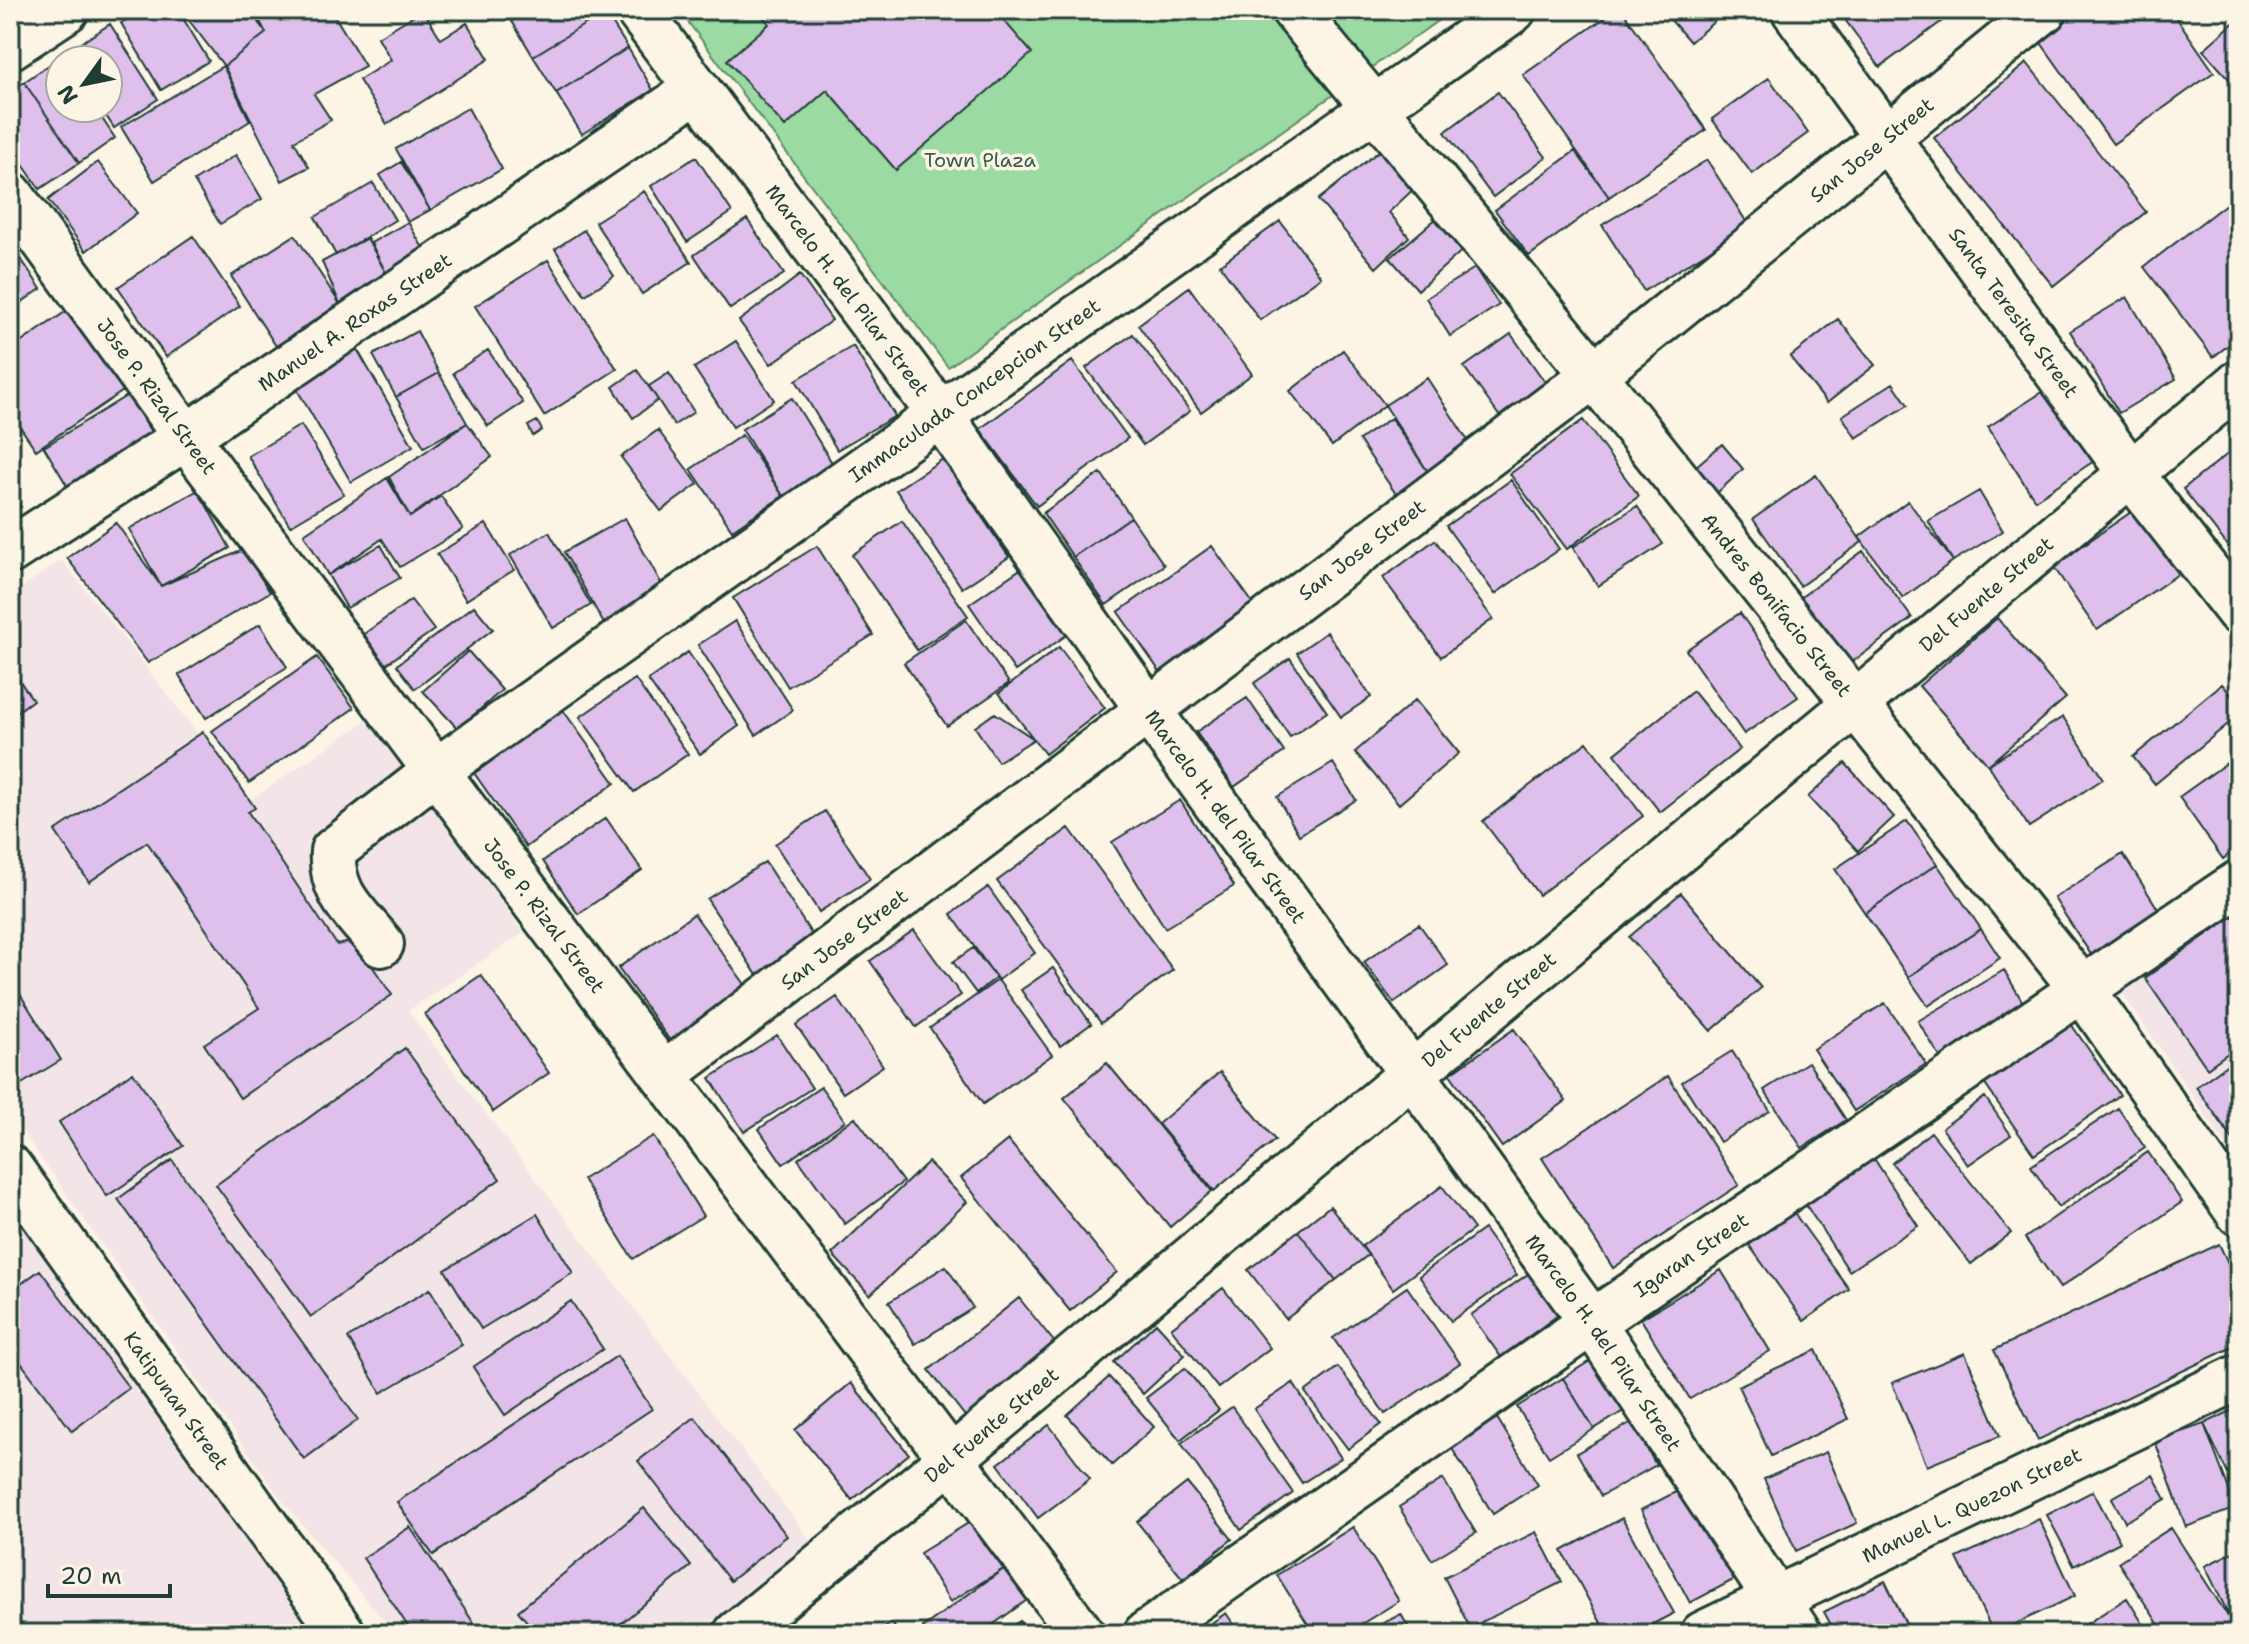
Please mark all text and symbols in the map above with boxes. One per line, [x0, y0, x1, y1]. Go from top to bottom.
north arrow [44, 44, 124, 124]
text: N [51, 79, 85, 110]
street label: San Jose Street [1804, 92, 1939, 208]
park label: Town Plaza [924, 147, 1037, 173]
street label: Marcelo H. del Pilar Street [760, 179, 935, 401]
street label: Santa Teresita Street [1943, 222, 2084, 403]
street label: Manuel A. Roxas Street [253, 247, 457, 397]
street label: Immaculada Concepcion Street [844, 293, 1105, 488]
street label: Jose P. Rizal Street [91, 313, 222, 480]
street label: San Jose Street [1293, 493, 1431, 606]
street label: Andres Bonifacio Street [1696, 508, 1858, 702]
street label: Del Fuente Street [1914, 531, 2059, 658]
street label: Marcelo H. del Pilar Street [1139, 705, 1312, 929]
street label: Jose P. Rizal Street [478, 833, 611, 998]
street label: San Jose Street [775, 883, 913, 996]
street label: Del Fuente Street [1416, 946, 1561, 1073]
street label: Igaran Street [1629, 1207, 1753, 1303]
street label: Marcelo H. del Pilar Street [1520, 1229, 1687, 1456]
street label: Katipunan Street [118, 1326, 234, 1475]
street label: Del Fuente Street [919, 1362, 1064, 1489]
street label: Manuel L. Quezon Street [1858, 1441, 2086, 1569]
scale bar [48, 1548, 170, 1598]
text: 20 m [60, 1560, 122, 1592]

